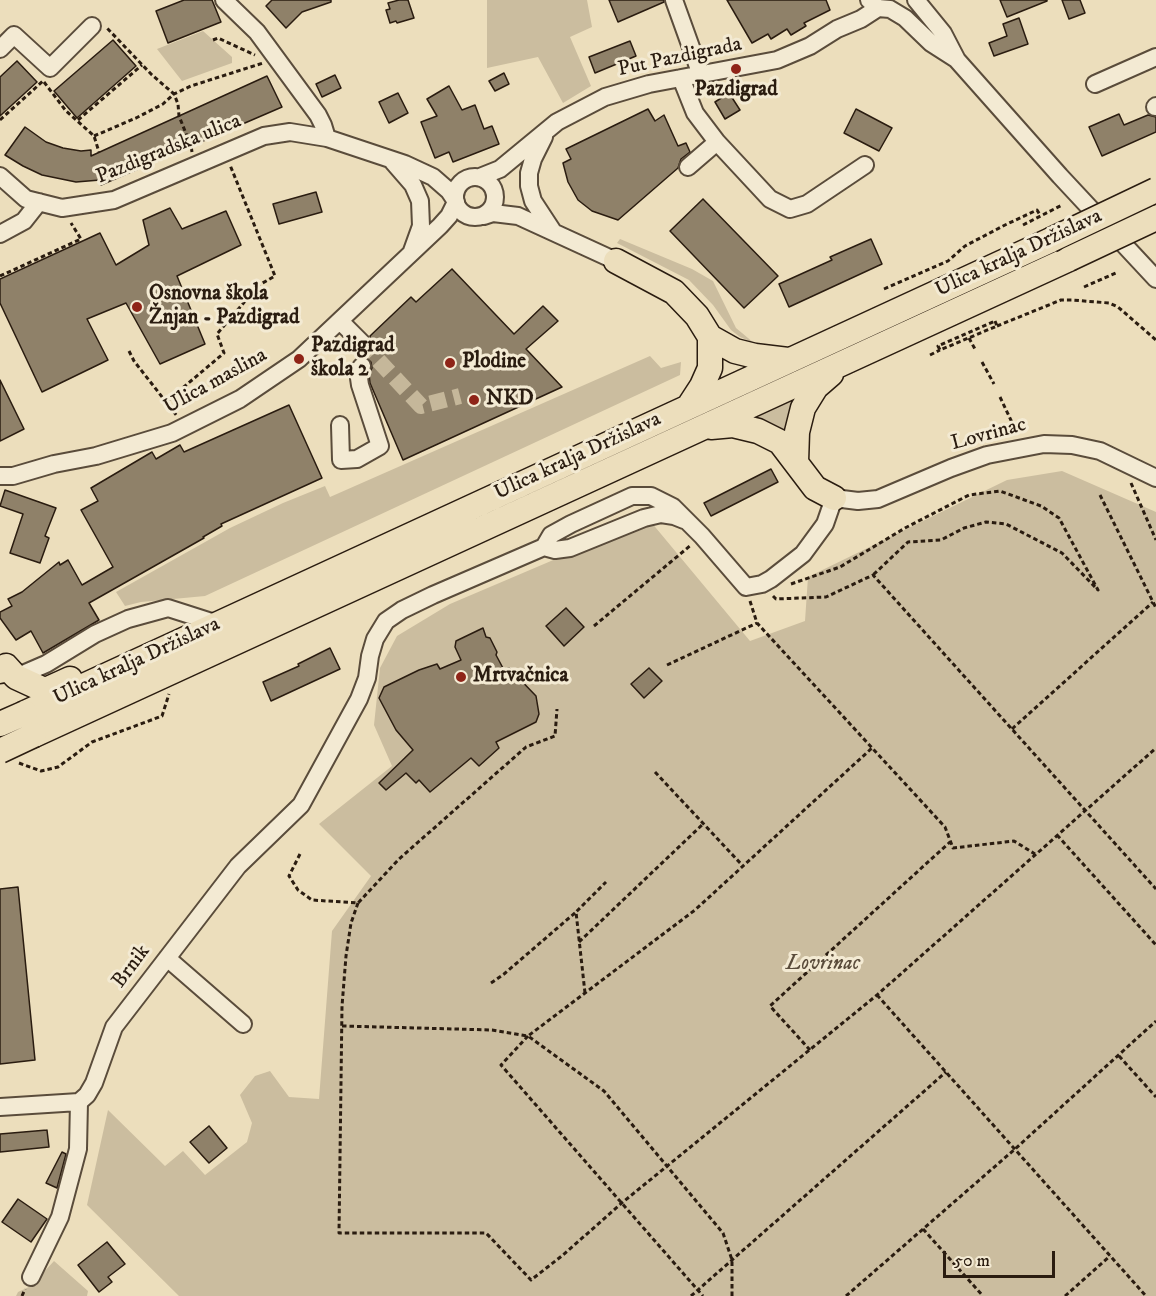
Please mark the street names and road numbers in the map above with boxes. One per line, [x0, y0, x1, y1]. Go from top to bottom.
street label: Put Pazdigrada [616, 33, 744, 83]
street label: Pazdigradska ulica [93, 109, 245, 191]
street label: Ulica kralja Držislava [932, 204, 1106, 304]
street label: Ulica maslina [160, 343, 272, 421]
street label: Ulica kralja Držislava [491, 407, 665, 507]
street label: Lovrinac [949, 413, 1029, 457]
street label: Ulica kralja Držislava [50, 612, 224, 712]
street label: Brnik [108, 940, 156, 994]

